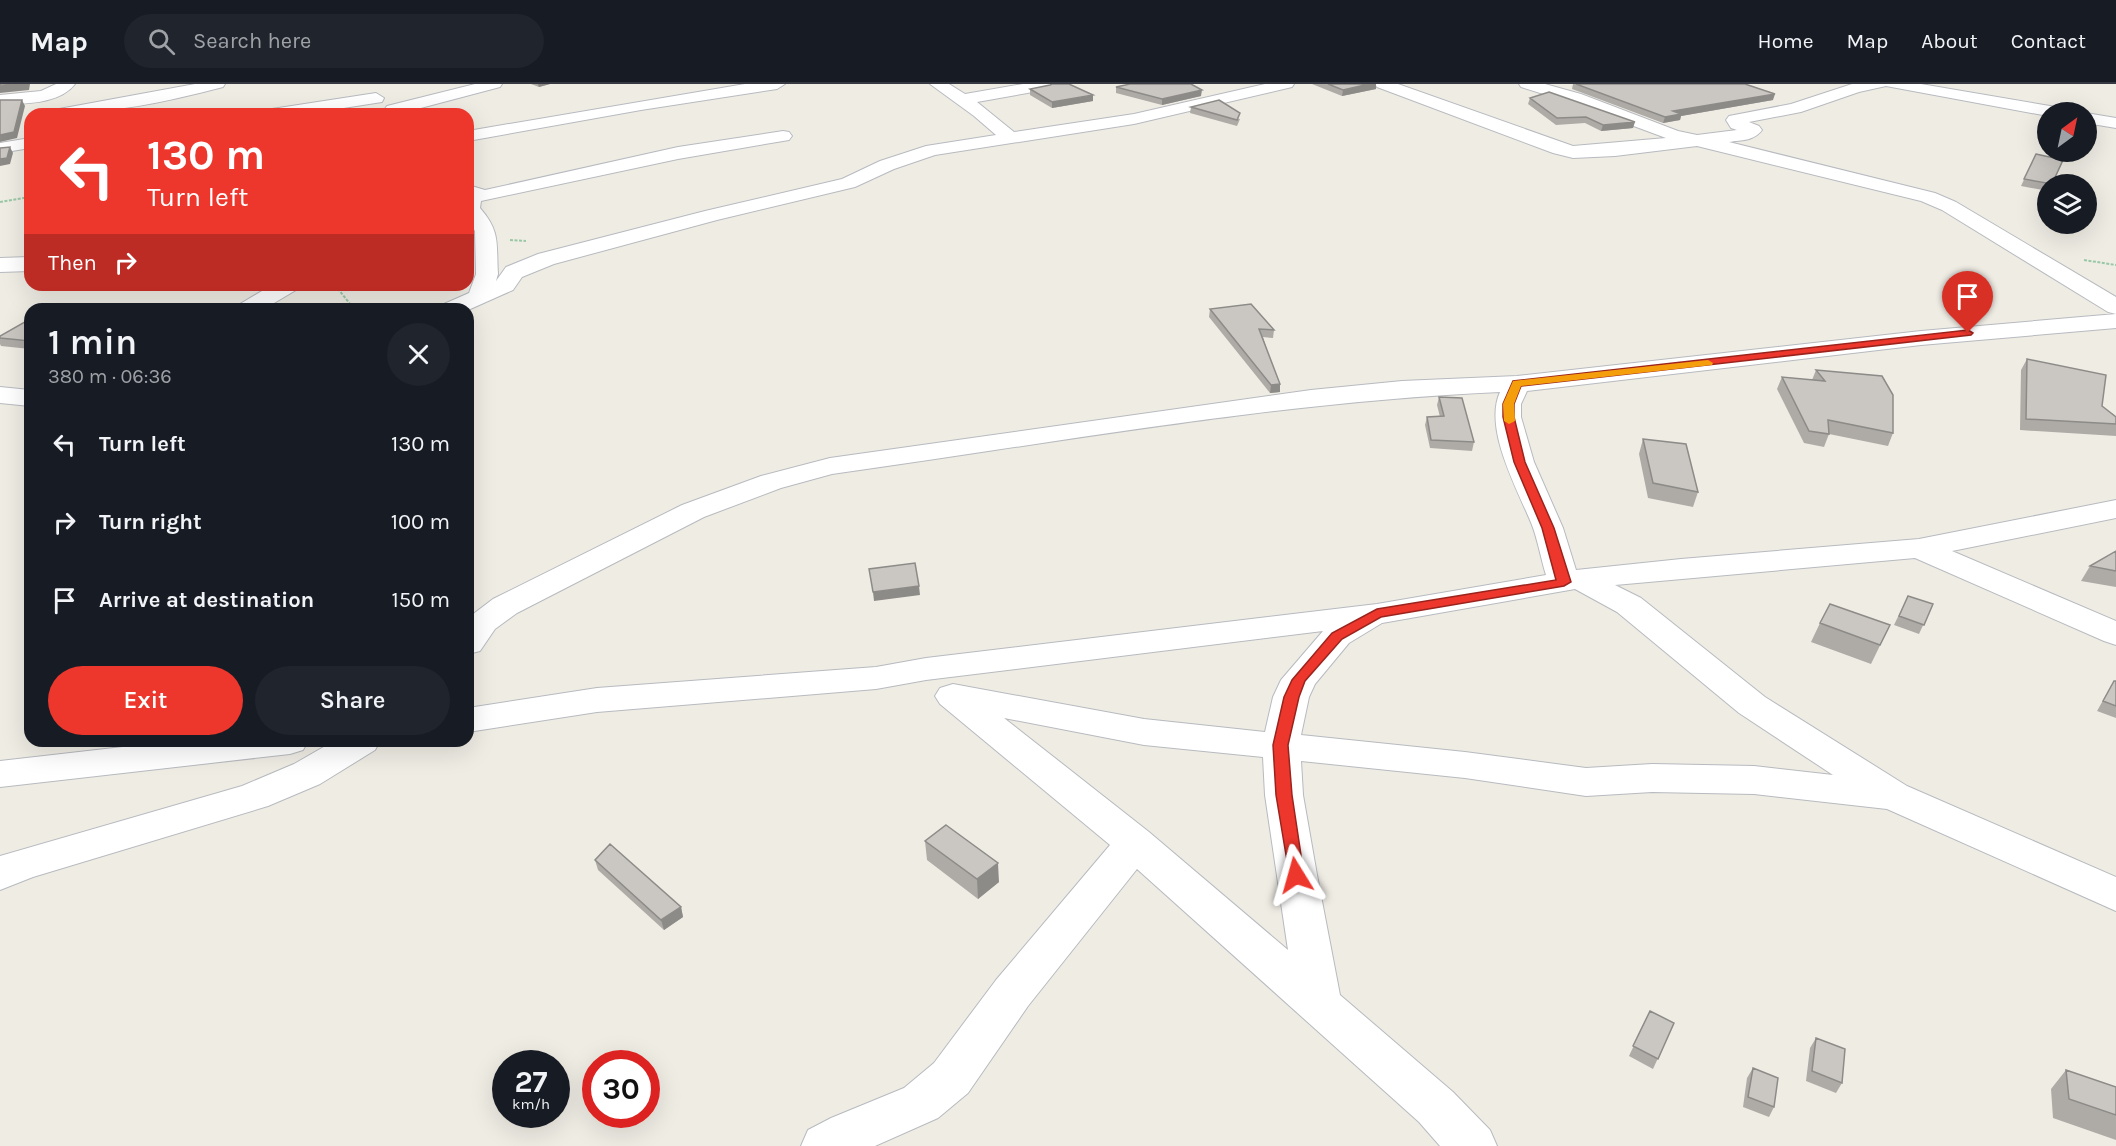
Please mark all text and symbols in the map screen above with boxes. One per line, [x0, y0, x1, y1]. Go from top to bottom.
search box [124, 14, 544, 68]
text: Map [30, 25, 88, 58]
icon: search [145, 25, 178, 58]
text: Search here [193, 28, 311, 54]
text: Home [1758, 29, 1814, 53]
text: Map [1847, 29, 1888, 53]
text: About [1921, 29, 1978, 53]
text: Contact [2011, 29, 2086, 53]
north arrow [2037, 102, 2097, 162]
map controls [2037, 102, 2097, 234]
text: 130 m [147, 130, 265, 180]
icon: left [48, 132, 126, 210]
button: layers [2037, 174, 2097, 234]
text: Turn left [147, 181, 248, 213]
icon: right [109, 246, 142, 279]
text: Then [48, 250, 97, 276]
pin [1942, 271, 1993, 333]
icon: arrive [1951, 280, 1984, 313]
text: 1 min [48, 321, 137, 363]
button: close [387, 323, 450, 386]
text: 380 m · 06:36 [48, 365, 172, 388]
icon: left [48, 428, 81, 461]
text: Turn left [99, 431, 186, 457]
text: 130 m [391, 431, 450, 457]
icon: right [48, 506, 81, 539]
text: Turn right [99, 509, 202, 535]
text: 100 m [391, 509, 450, 535]
icon: arrive [48, 584, 81, 617]
text: Arrive at destination [99, 587, 314, 613]
text: 150 m [391, 587, 450, 613]
button: Exit [48, 666, 243, 735]
button: Share [255, 666, 450, 735]
position arrow [1264, 843, 1328, 907]
speed limit sign: 30 [582, 1050, 660, 1128]
text: 27 [514, 1064, 548, 1100]
text: km/h [512, 1095, 550, 1113]

